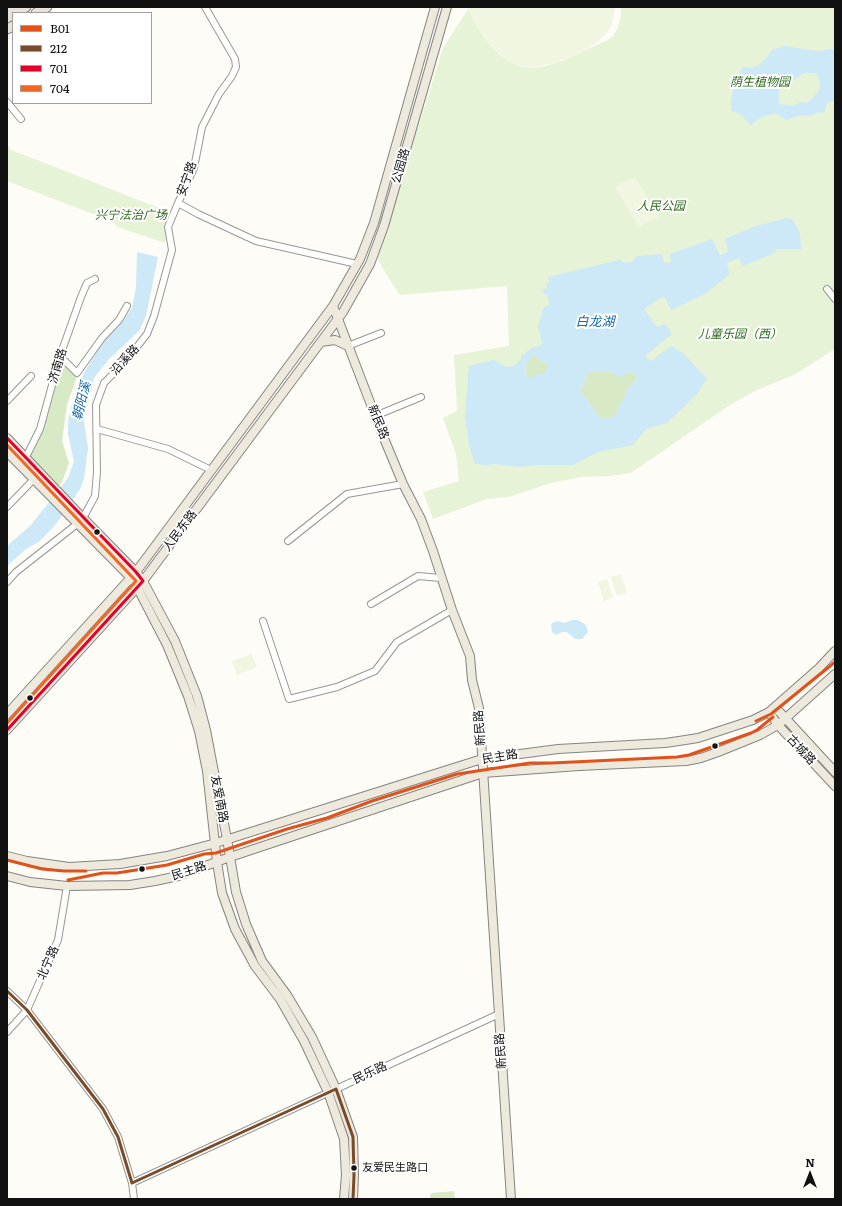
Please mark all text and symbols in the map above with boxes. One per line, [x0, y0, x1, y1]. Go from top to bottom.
legend [12, 12, 152, 104]
text: B01 [50, 19, 70, 37]
text: 212 [50, 39, 67, 57]
text: 701 [50, 59, 68, 77]
park label: 荫生植物园 [730, 75, 790, 89]
text: 704 [50, 79, 70, 97]
street label: 公园路 [389, 147, 413, 185]
street label: 安宁路 [174, 160, 200, 198]
park label: 人民公园 [637, 199, 685, 213]
park label: 兴宁法治广场 [95, 208, 167, 222]
water label: 白龙湖 [576, 314, 614, 330]
park label: 儿童乐园（西） [698, 327, 782, 341]
street label: 沿溪路 [108, 342, 142, 378]
street label: 济南路 [46, 347, 70, 385]
water label: 朝阳溪 [70, 380, 94, 422]
street label: 新民路 [365, 403, 391, 441]
street label: 人民东路 [160, 507, 200, 555]
unlabelled marker [92, 527, 102, 537]
unlabelled marker [25, 693, 35, 703]
street label: 新民路 [472, 710, 488, 746]
street label: 古城路 [783, 732, 819, 768]
unlabelled marker [710, 741, 720, 751]
street label: 民主路 [481, 747, 519, 767]
street label: 友爱南路 [207, 774, 231, 824]
street label: 民主路 [170, 859, 208, 883]
unlabelled marker [137, 864, 147, 874]
street label: 北宁路 [34, 944, 62, 982]
street label: 新民路 [493, 1033, 509, 1069]
street label: 民乐路 [351, 1059, 389, 1087]
north arrow [790, 1154, 830, 1194]
text: N [805, 1154, 815, 1170]
place label: 友爱民生路口 [362, 1161, 428, 1175]
marker: 友爱民生路口 [349, 1163, 359, 1173]

